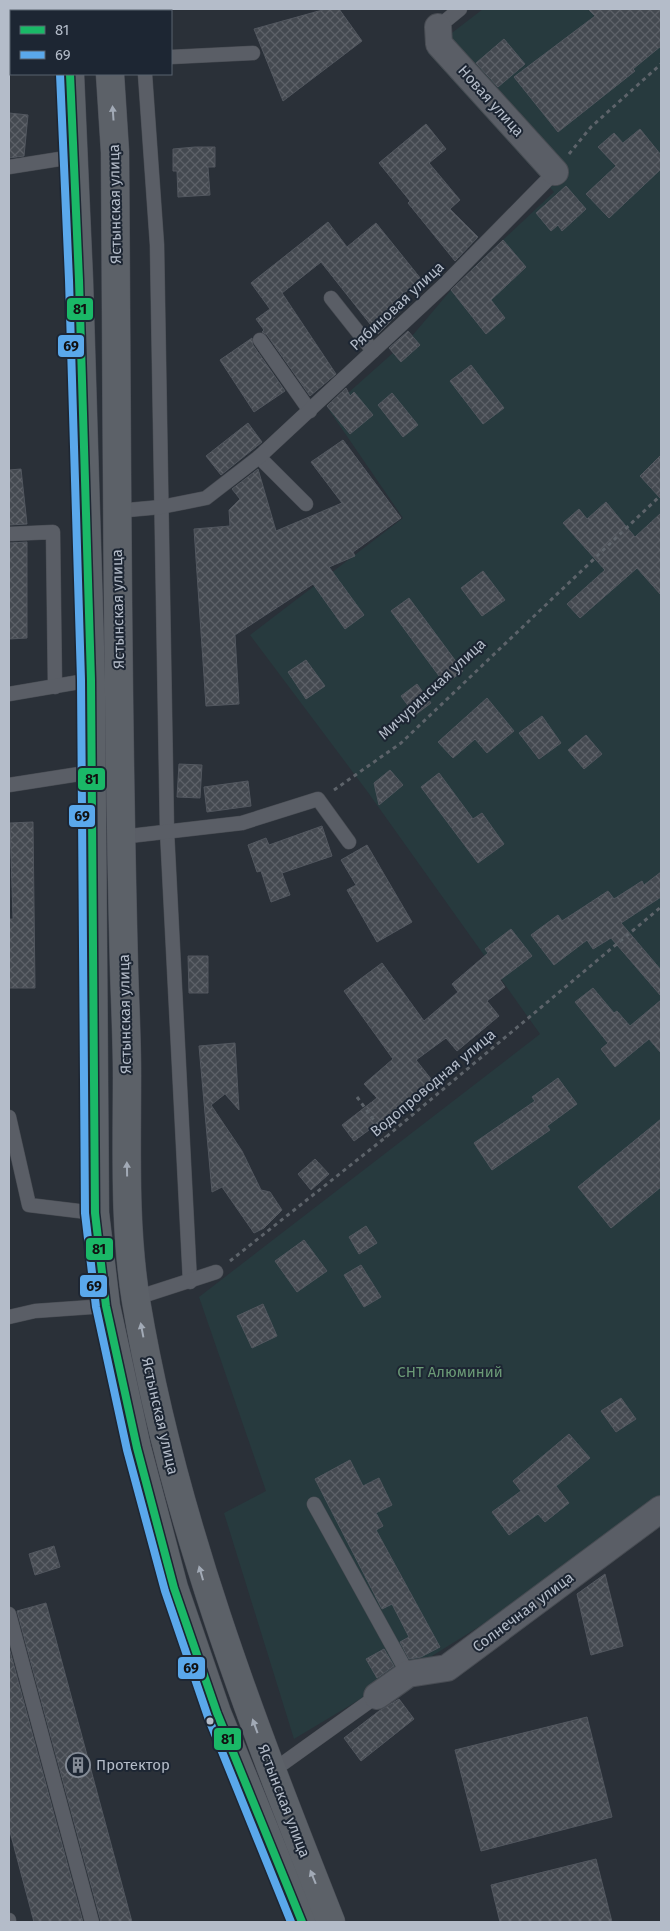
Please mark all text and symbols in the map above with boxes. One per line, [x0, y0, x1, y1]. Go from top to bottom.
legend [10, 10, 172, 75]
text: 81 [55, 21, 69, 39]
text: 69 [55, 46, 71, 64]
street label: Новая улица [454, 62, 528, 140]
one-way arrow [108, 104, 116, 120]
street label: Ястынская улица [105, 144, 125, 264]
street label: Рябиновая улица [346, 258, 448, 354]
line badge: 81 [66, 297, 94, 321]
text: 81 [73, 301, 87, 318]
line badge: 69 [57, 334, 85, 358]
text: 69 [63, 338, 79, 355]
street label: Ястынская улица [108, 549, 128, 669]
street label: Мичуринская улица [375, 635, 489, 743]
line badge: 81 [77, 767, 106, 791]
text: 81 [85, 771, 99, 788]
line badge: 69 [68, 804, 96, 828]
text: 69 [74, 808, 90, 825]
street label: Ястынская улица [115, 954, 135, 1074]
street label: Водопроводная улица [367, 1025, 499, 1141]
one-way arrow [123, 1160, 131, 1176]
line badge: 81 [85, 1237, 114, 1261]
text: 81 [92, 1241, 106, 1258]
line badge: 69 [79, 1274, 108, 1298]
text: 69 [86, 1278, 102, 1295]
one-way arrow [137, 1322, 145, 1338]
street label: Ястынская улица [138, 1356, 182, 1476]
park label: СНТ Алюминий [397, 1363, 503, 1381]
one-way arrow [196, 1565, 204, 1580]
street label: Солнечная улица [469, 1568, 577, 1656]
line badge: 69 [177, 1656, 206, 1680]
text: 69 [183, 1660, 199, 1677]
unlabelled marker [205, 1716, 215, 1726]
one-way arrow [251, 1718, 259, 1733]
line badge: 81 [213, 1727, 242, 1751]
text: 81 [221, 1731, 235, 1748]
street label: Ястынская улица [254, 1742, 314, 1860]
building icon: Протектор [65, 1752, 91, 1778]
place label: Протектор [96, 1756, 170, 1774]
one-way arrow [309, 1869, 317, 1884]

